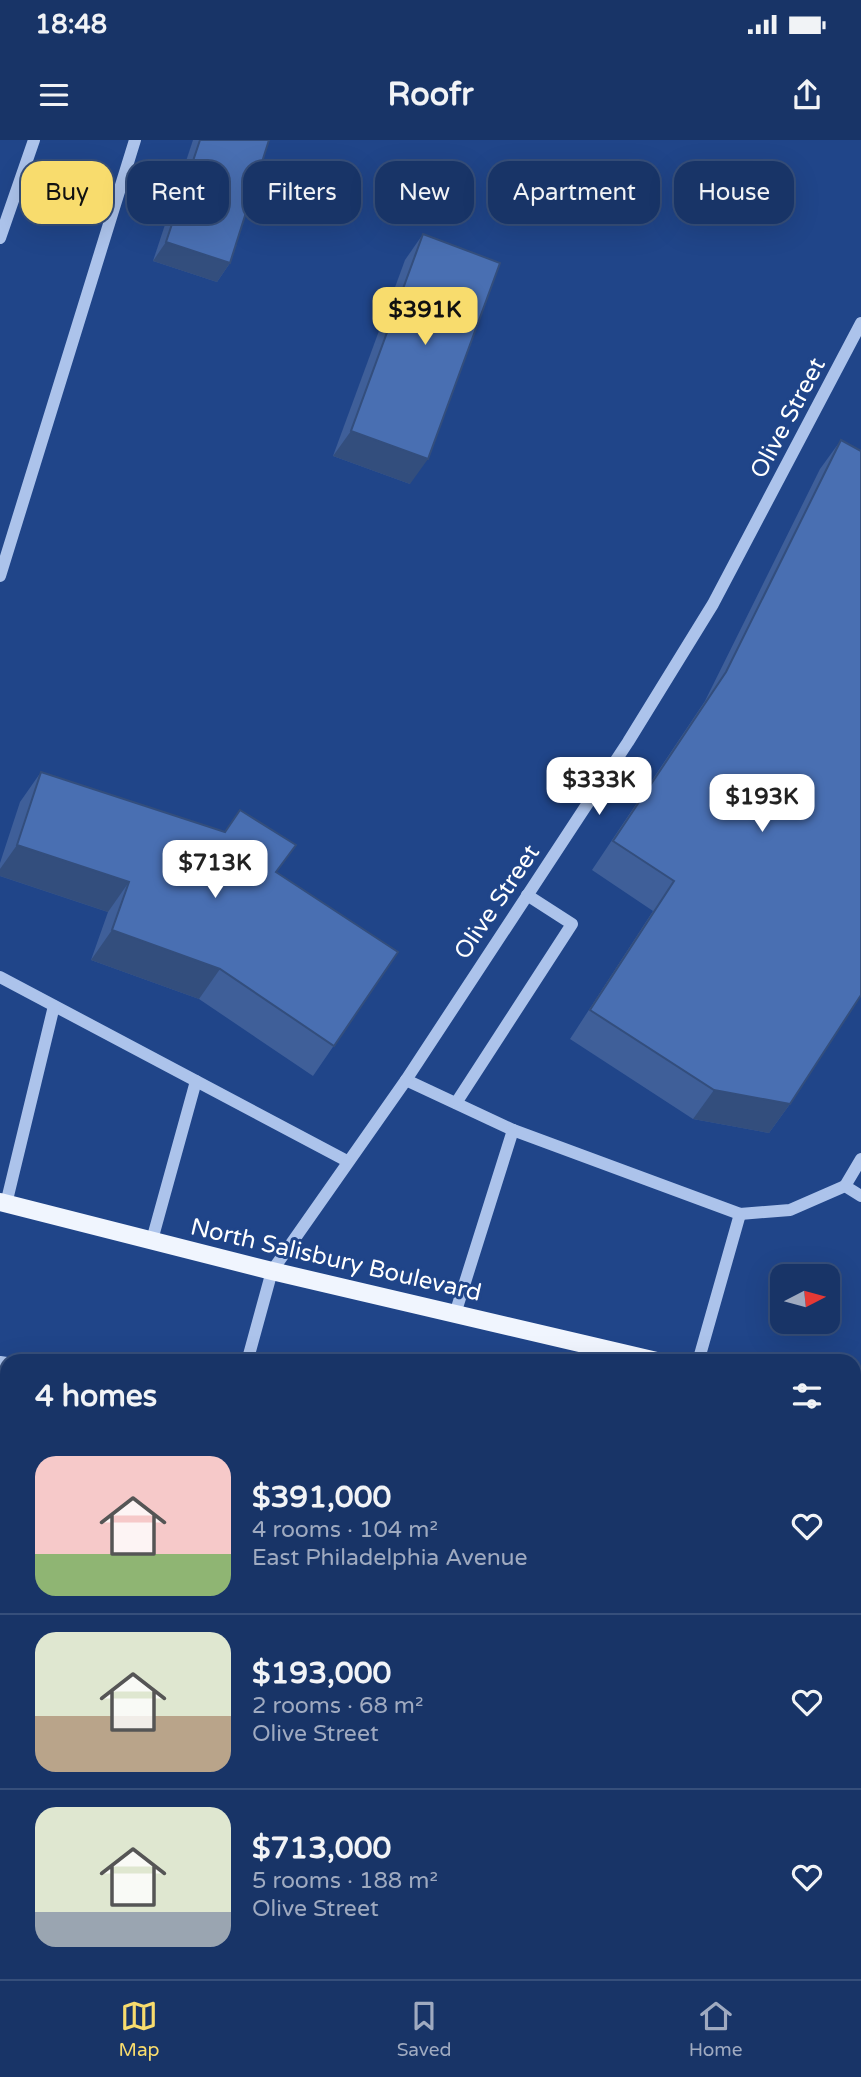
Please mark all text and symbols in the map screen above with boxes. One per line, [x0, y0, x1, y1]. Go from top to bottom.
text: 18:48 [35, 9, 107, 40]
icon: menu [35, 76, 73, 114]
text: Roofr [387, 76, 474, 114]
icon: share [788, 76, 826, 114]
chip: Buy [21, 161, 113, 224]
chip: Rent [127, 161, 229, 224]
chip: Filters [243, 161, 361, 224]
chip: New [375, 161, 474, 224]
chip: Apartment [488, 161, 660, 224]
chip: House [674, 161, 794, 224]
pin: $391K [376, 288, 474, 347]
text: $391K [389, 296, 461, 324]
street label: Olive Street [744, 353, 832, 483]
pin: $333K [550, 758, 648, 817]
text: $333K [563, 766, 635, 794]
pin: $193K [713, 774, 811, 834]
text: $193K [726, 783, 798, 811]
street label: Olive Street [448, 839, 546, 965]
pin: $713K [166, 840, 264, 900]
text: $713K [179, 849, 251, 877]
street label: North Salisbury Boulevard [188, 1212, 484, 1308]
north arrow [770, 1264, 840, 1334]
map controls [770, 1264, 840, 1334]
icon: filters [788, 1377, 826, 1415]
text: 4 homes [35, 1378, 157, 1415]
text: $391,000 [252, 1479, 391, 1516]
icon: home [91, 1484, 175, 1568]
icon: heart [788, 1507, 826, 1545]
text: 4 rooms · 104 m² [252, 1516, 438, 1544]
text: East Philadelphia Avenue [252, 1544, 528, 1572]
text: $193,000 [252, 1655, 391, 1692]
icon: home [91, 1660, 175, 1744]
icon: heart [788, 1683, 826, 1721]
text: 2 rooms · 68 m² [252, 1692, 423, 1720]
text: Olive Street [252, 1720, 379, 1748]
text: $713,000 [252, 1830, 391, 1867]
icon: home [91, 1835, 175, 1919]
icon: heart [788, 1858, 826, 1896]
text: 5 rooms · 188 m² [252, 1867, 438, 1895]
text: Olive Street [252, 1895, 379, 1923]
tab: Map [119, 1997, 160, 2061]
tab: Saved [397, 1997, 452, 2061]
tab: Home [689, 1997, 742, 2061]

